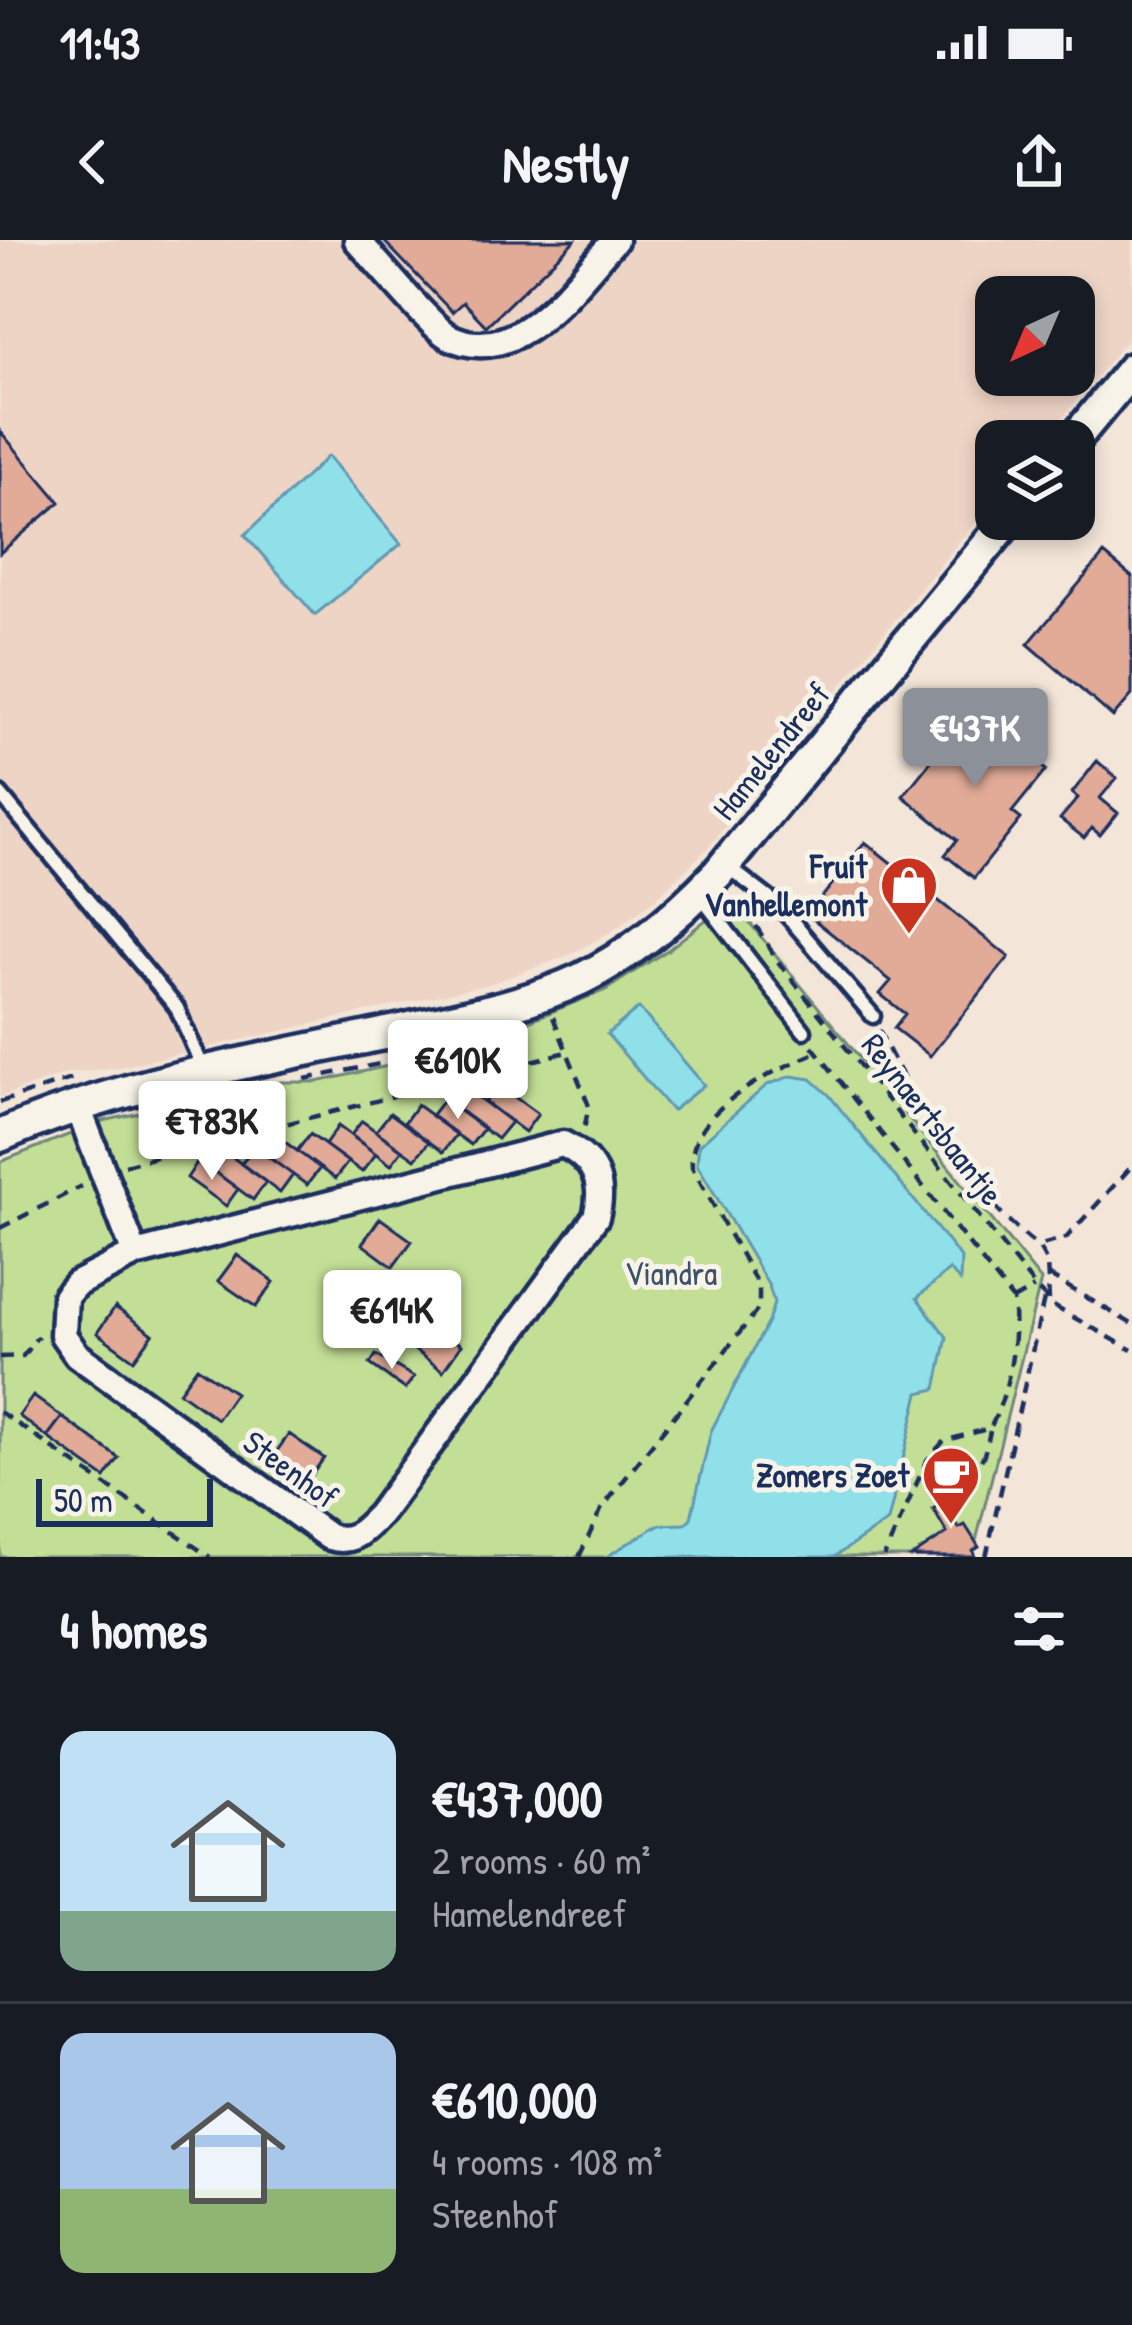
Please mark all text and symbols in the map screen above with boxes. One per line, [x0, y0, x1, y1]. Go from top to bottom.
text: 11:43 [60, 12, 140, 73]
text: Nestly [503, 126, 629, 199]
icon: back [60, 129, 126, 195]
icon: share [1006, 129, 1072, 195]
north arrow [975, 276, 1095, 396]
map controls [975, 276, 1095, 540]
button: layers [975, 420, 1095, 540]
street label: Hamelendreef [702, 673, 840, 829]
pin: €437K [891, 688, 1059, 790]
text: €437K [930, 700, 1020, 753]
place label: Fruit Vanhellemont [704, 844, 869, 926]
shop icon: Fruit Vanhellemont [878, 854, 940, 936]
pin: €610K [374, 1020, 542, 1122]
street label: Reynaertsbaantje [851, 1024, 1014, 1215]
text: €610K [415, 1032, 501, 1085]
pin: €783K [128, 1081, 296, 1183]
text: €783K [166, 1093, 258, 1146]
park label: Viandra [625, 1251, 717, 1295]
pin: €614K [308, 1270, 476, 1372]
text: €614K [350, 1282, 434, 1335]
street label: Steenhof [235, 1420, 347, 1518]
cafe icon: Zomers Zoet [920, 1444, 982, 1526]
place label: Zomers Zoet [756, 1453, 911, 1497]
scale bar [36, 1473, 213, 1526]
text: 50 m [54, 1478, 113, 1522]
text: 4 homes [60, 1595, 207, 1664]
icon: filters [1006, 1596, 1072, 1662]
text: €437,000 [432, 1764, 603, 1833]
icon: home [156, 1779, 300, 1923]
text: 2 rooms · 60 m² [432, 1833, 650, 1886]
text: Hamelendreef [432, 1886, 626, 1939]
text: €610,000 [432, 2065, 597, 2134]
icon: home [156, 2081, 300, 2225]
text: 4 rooms · 108 m² [432, 2134, 662, 2187]
text: Steenhof [432, 2187, 558, 2240]

